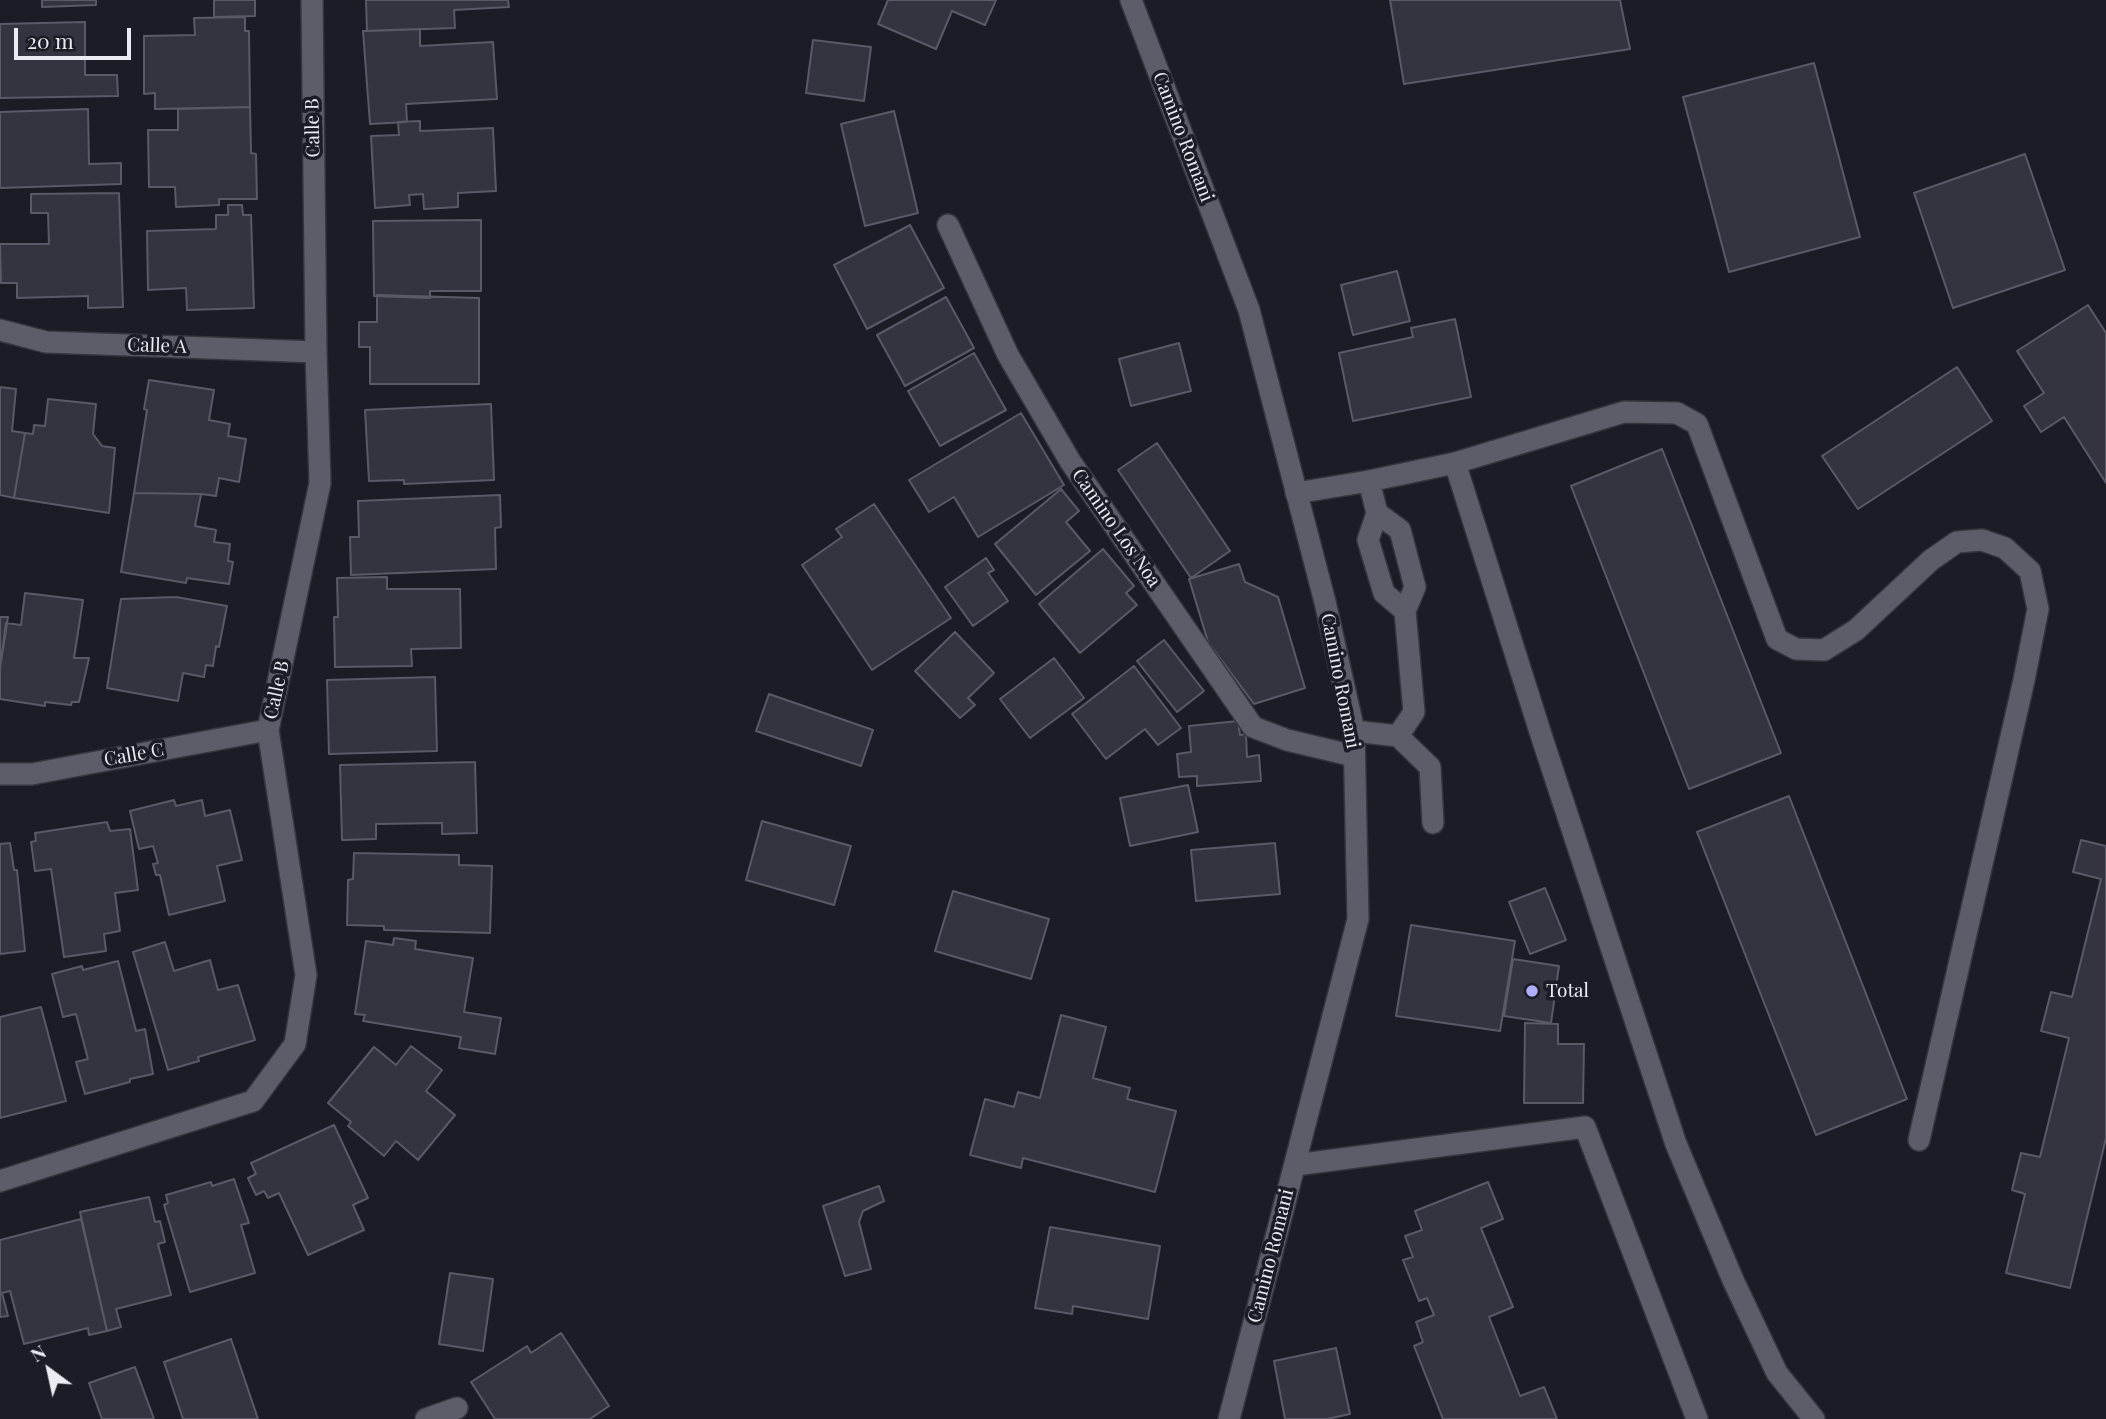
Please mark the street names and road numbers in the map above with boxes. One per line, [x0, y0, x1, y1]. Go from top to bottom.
street label: Camino Romani [1148, 69, 1218, 205]
street label: Calle B [301, 98, 325, 158]
street label: Calle A [127, 334, 187, 358]
street label: Camino Los Noa [1067, 464, 1165, 592]
street label: Camino Romani [1316, 611, 1364, 751]
street label: Calle B [260, 659, 294, 721]
street label: Calle C [102, 739, 166, 771]
street label: Camino Romani [1243, 1187, 1299, 1325]

